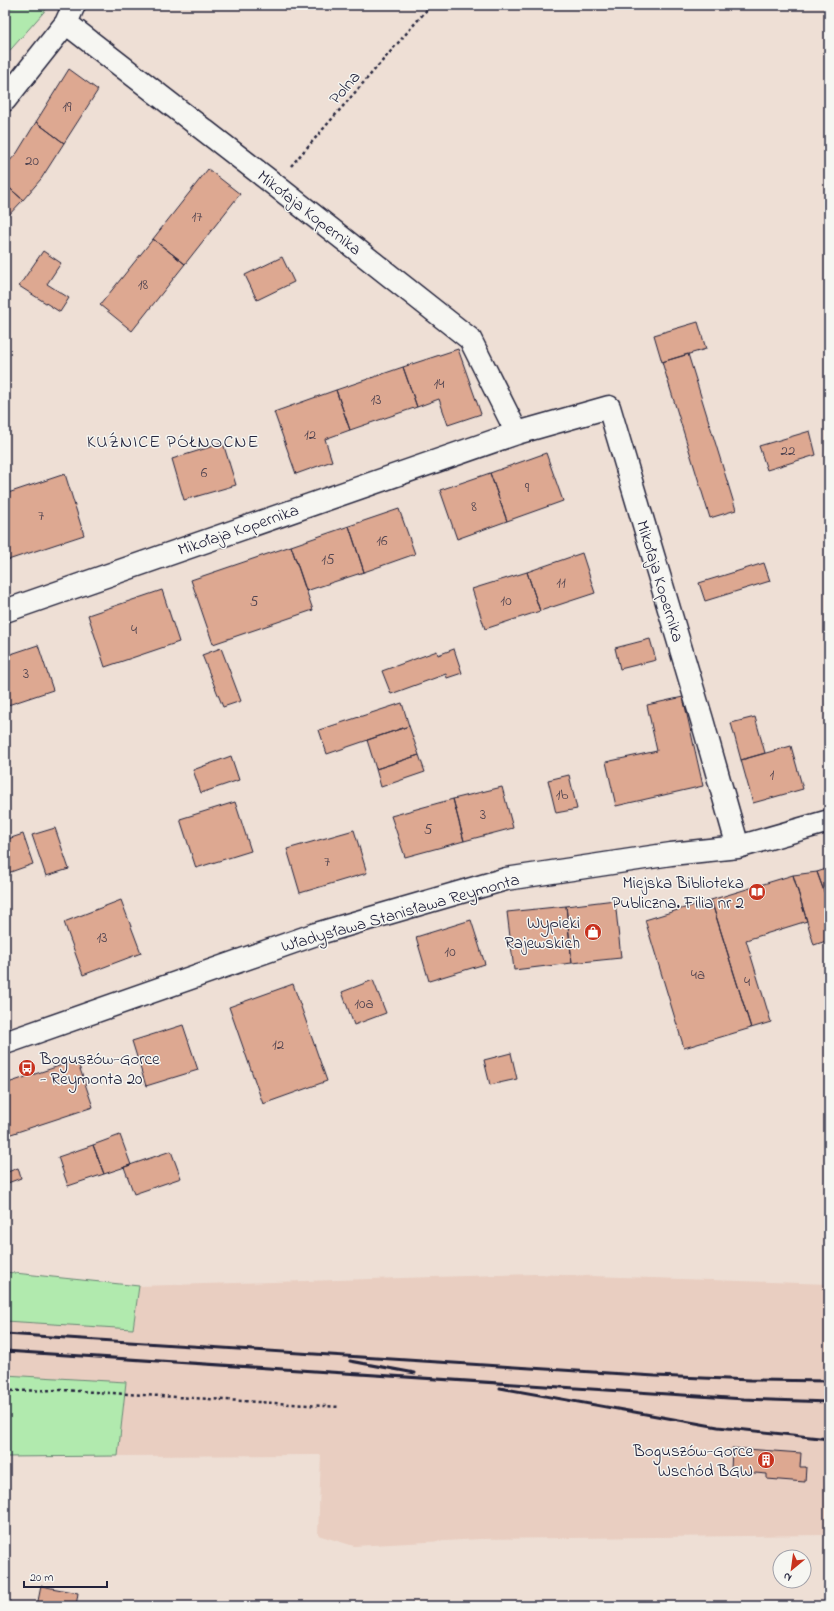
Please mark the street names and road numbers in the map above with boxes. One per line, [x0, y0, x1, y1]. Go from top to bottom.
street label: Polna [323, 66, 367, 110]
street label: Mikołaja Kopernika [252, 164, 367, 262]
street label: Mikołaja Kopernika [175, 498, 302, 563]
street label: Mikołaja Kopernika [629, 517, 690, 645]
street label: Władysława Stanisława Reymonta [278, 867, 523, 960]

